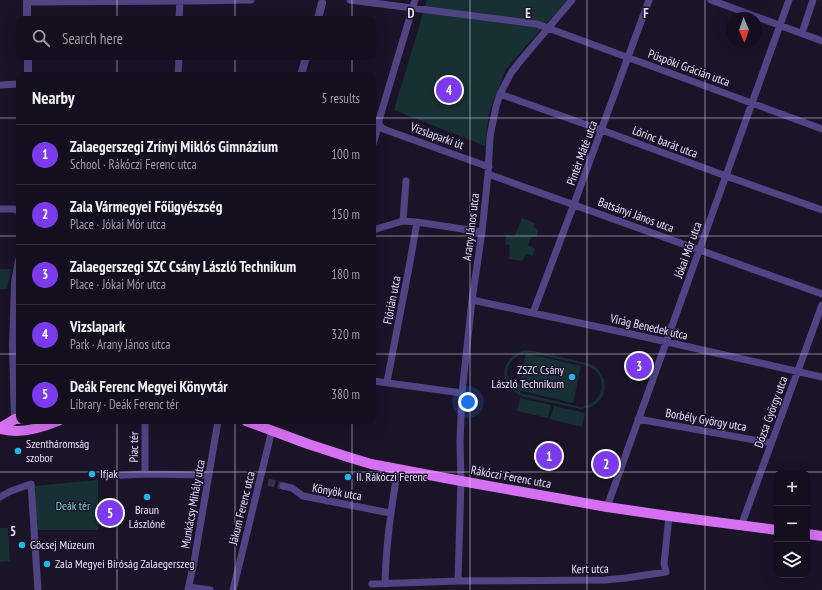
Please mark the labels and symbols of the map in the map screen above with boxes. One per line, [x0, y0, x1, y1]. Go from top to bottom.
text: D [408, 5, 415, 22]
text: E [525, 5, 531, 22]
text: F [643, 5, 649, 22]
north arrow [726, 12, 762, 48]
street label: Püspöki Grácián utca [646, 46, 732, 89]
pin: 4 [436, 75, 462, 105]
street label: Pintér Máté utca [563, 118, 600, 187]
street label: Vizslaparki út [407, 119, 467, 152]
street label: Lőrinc barát utca [630, 122, 700, 161]
street label: Arany János utca [459, 192, 482, 262]
street label: Batsányi János utca [596, 194, 676, 235]
street label: Jókai Mór utca [670, 219, 705, 281]
street label: Flórián utca [379, 274, 404, 325]
street label: Virág Benedek utca [608, 310, 690, 343]
pin: 3 [626, 351, 652, 381]
place label: ZSZC Csány László Technikum [492, 362, 564, 391]
marker: ZSZC Csány László Technikum [567, 372, 577, 382]
street label: Dózsa György utca [751, 374, 791, 450]
your location [458, 392, 478, 412]
street label: Borbély György utca [664, 405, 748, 434]
street label: Piac tér [126, 431, 141, 463]
place label: Szentháromság szobor [26, 436, 89, 465]
pin: 1 [536, 441, 562, 471]
marker: Szentháromság szobor [13, 446, 23, 456]
pin: 2 [593, 449, 619, 479]
street label: Munkácsy Mihály utca [177, 458, 208, 550]
street label: Rákóczi Ferenc utca [470, 462, 553, 491]
place label: Ifjak [100, 466, 118, 481]
marker: Ifjak [87, 469, 97, 479]
street label: Jákum Ferenc utca [225, 469, 258, 547]
place label: II. Rákóczi Ferenc [356, 469, 428, 484]
marker: II. Rákóczi Ferenc [343, 472, 353, 482]
street label: Könyök utca [311, 480, 363, 503]
marker: Braun Lászlóné [142, 492, 152, 502]
park label: Deák tér [56, 498, 91, 513]
pin: 5 [97, 498, 123, 528]
place label: Braun Lászlóné [129, 502, 165, 531]
text: 5 [10, 523, 16, 540]
place label: Göcsej Múzeum [30, 537, 95, 552]
marker: Göcsej Múzeum [17, 540, 27, 550]
place label: Zala Megyei Bíróság Zalaegerszeg [55, 556, 194, 571]
marker: Zala Megyei Bíróság Zalaegerszeg [42, 559, 52, 569]
street label: Kert utca [571, 561, 609, 576]

